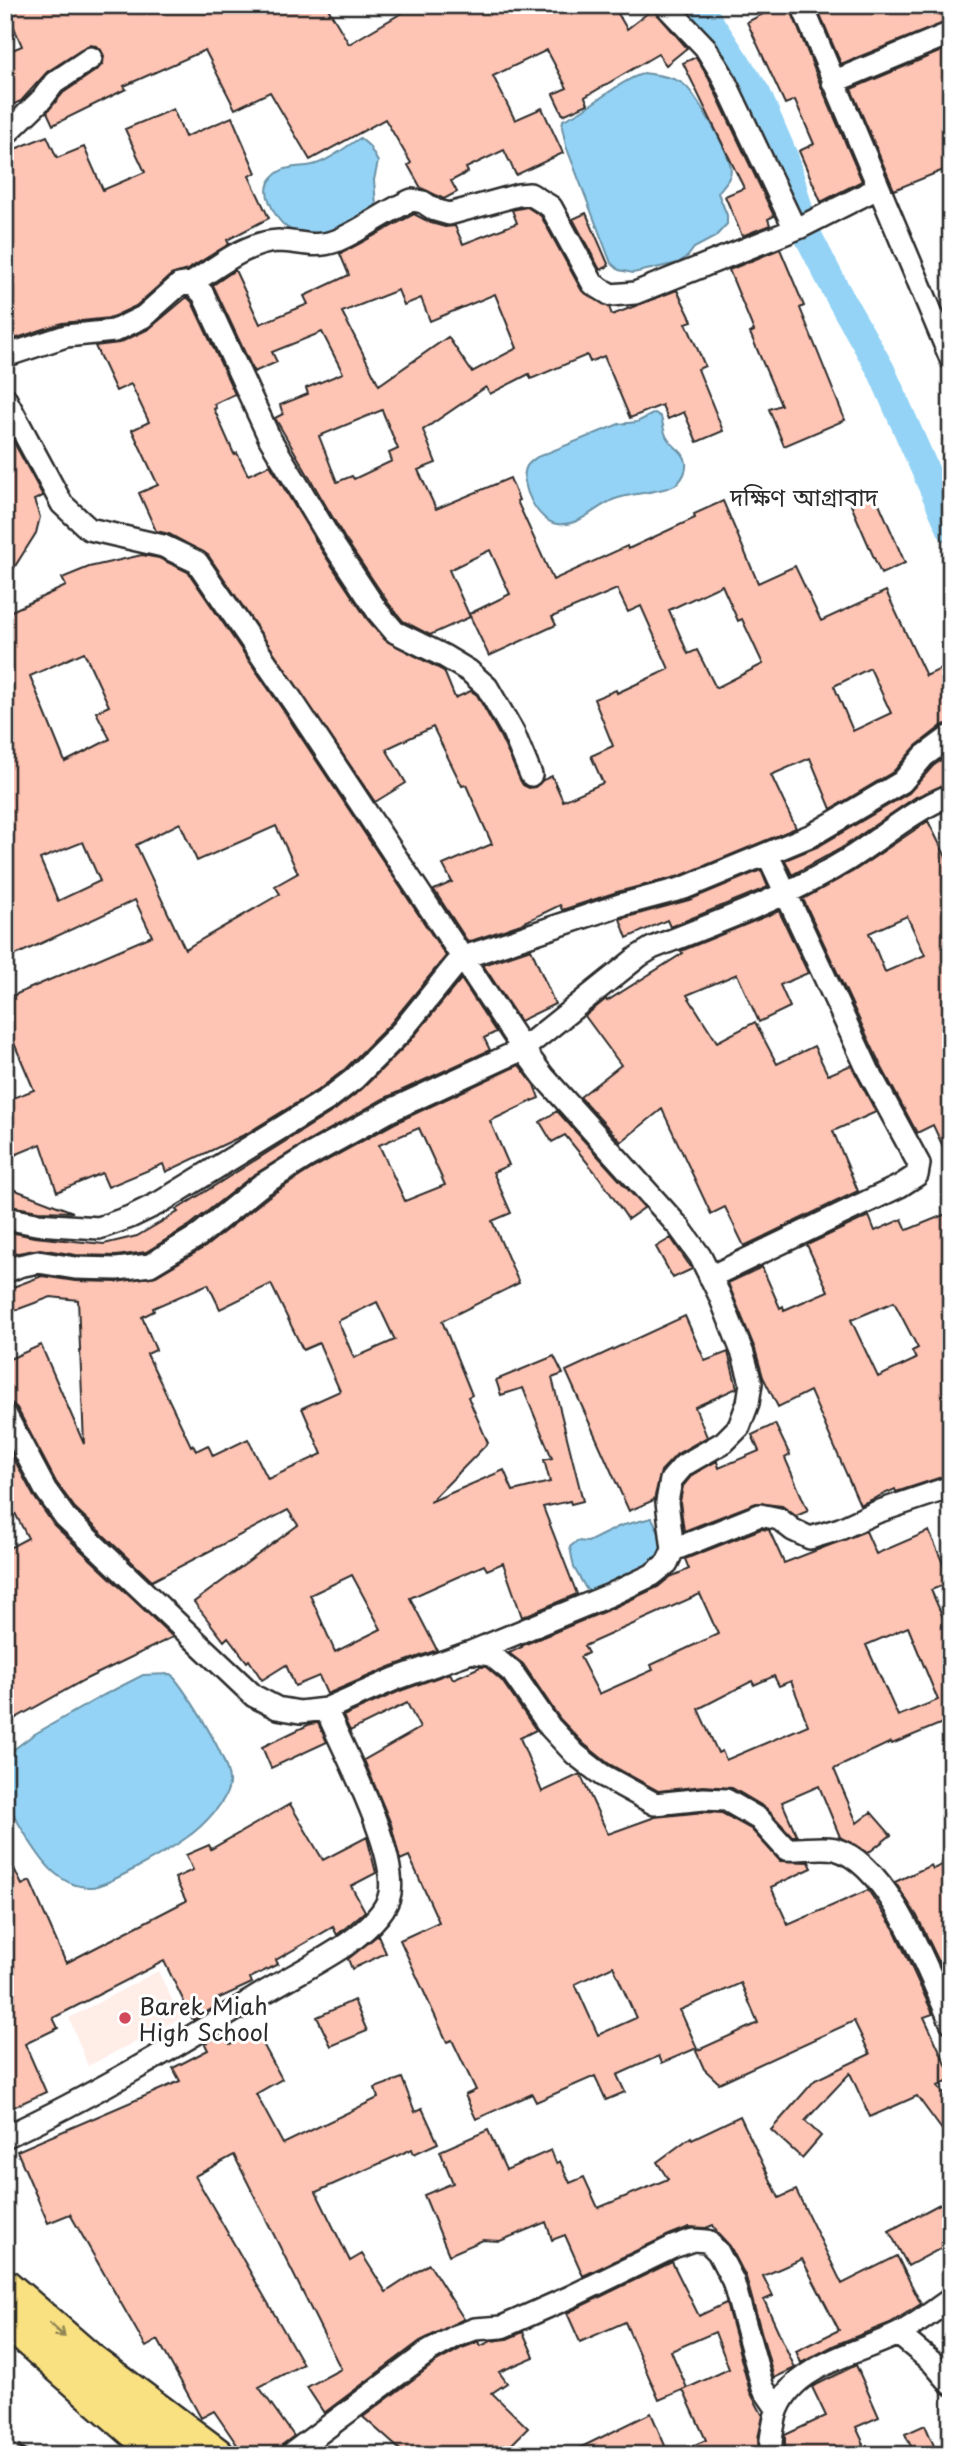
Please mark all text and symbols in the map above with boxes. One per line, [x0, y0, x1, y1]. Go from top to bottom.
district label: দক্ষিণ আগ্রাবাদ [729, 478, 879, 514]
place label: Barek Miah High School [139, 1988, 269, 2049]
marker: Barek Miah High School [117, 2010, 133, 2026]
one-way arrow [48, 2322, 66, 2338]

